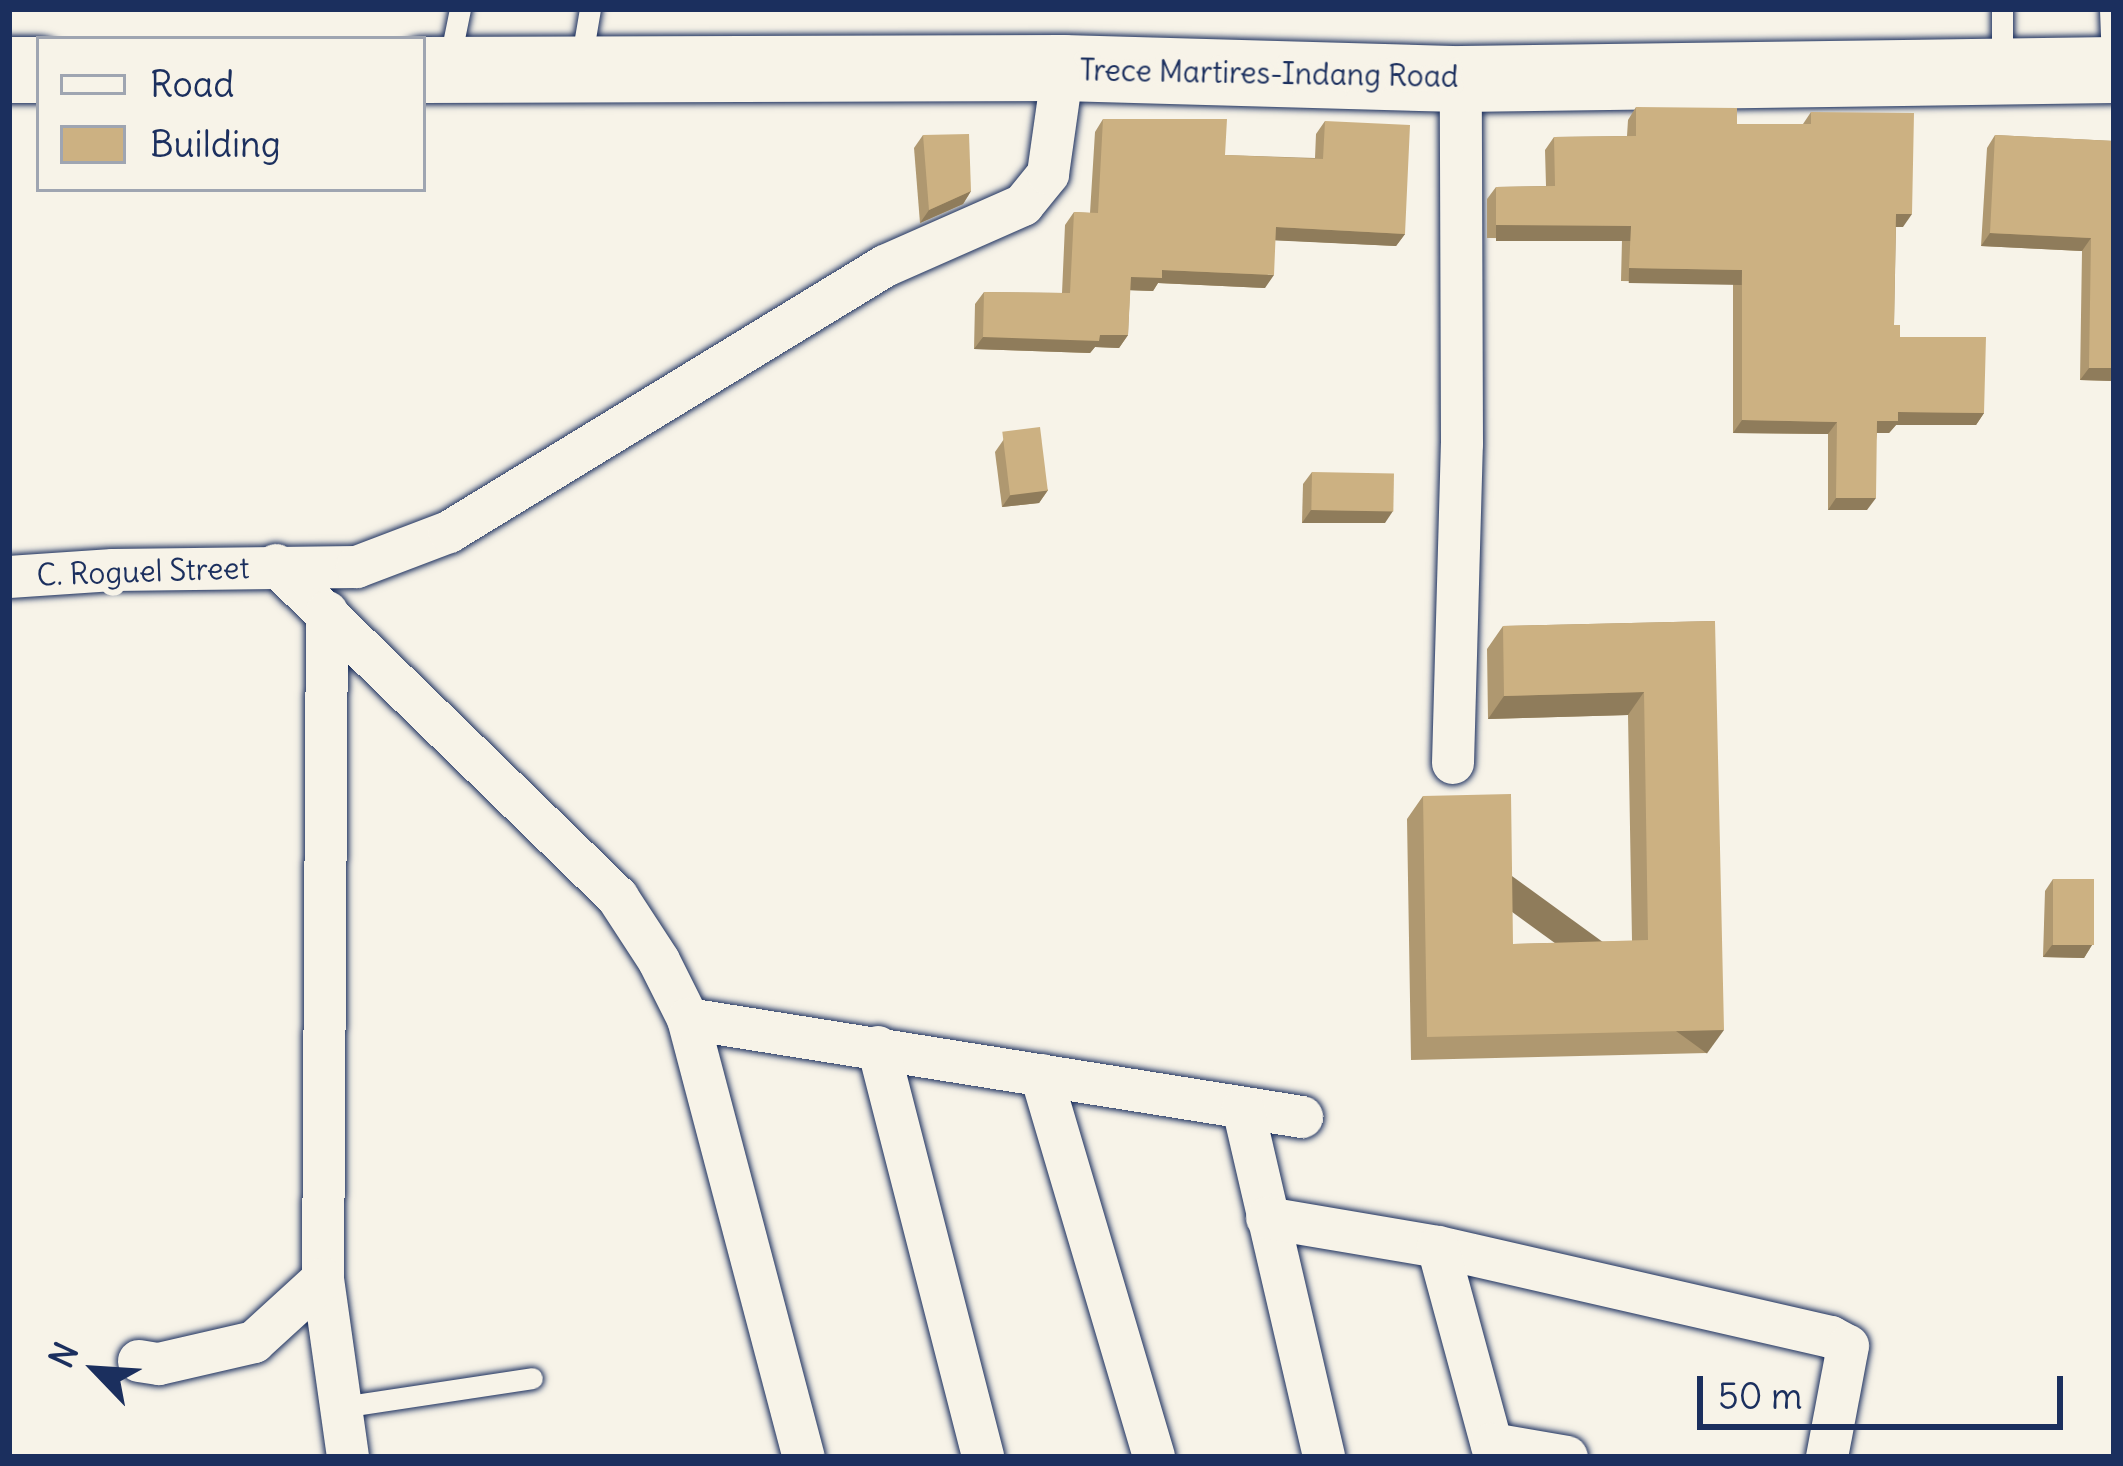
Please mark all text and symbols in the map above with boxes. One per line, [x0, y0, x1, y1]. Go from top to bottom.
legend [36, 36, 426, 192]
street label: Trece Martires-Indang Road [1079, 52, 1459, 94]
text: Road [150, 62, 234, 107]
text: Building [150, 122, 281, 167]
street label: C. Roguel Street [36, 549, 250, 593]
north arrow [36, 1310, 156, 1430]
text: N [40, 1336, 87, 1374]
scale bar [1703, 1352, 2069, 1426]
text: 50 m [1718, 1374, 1803, 1419]

